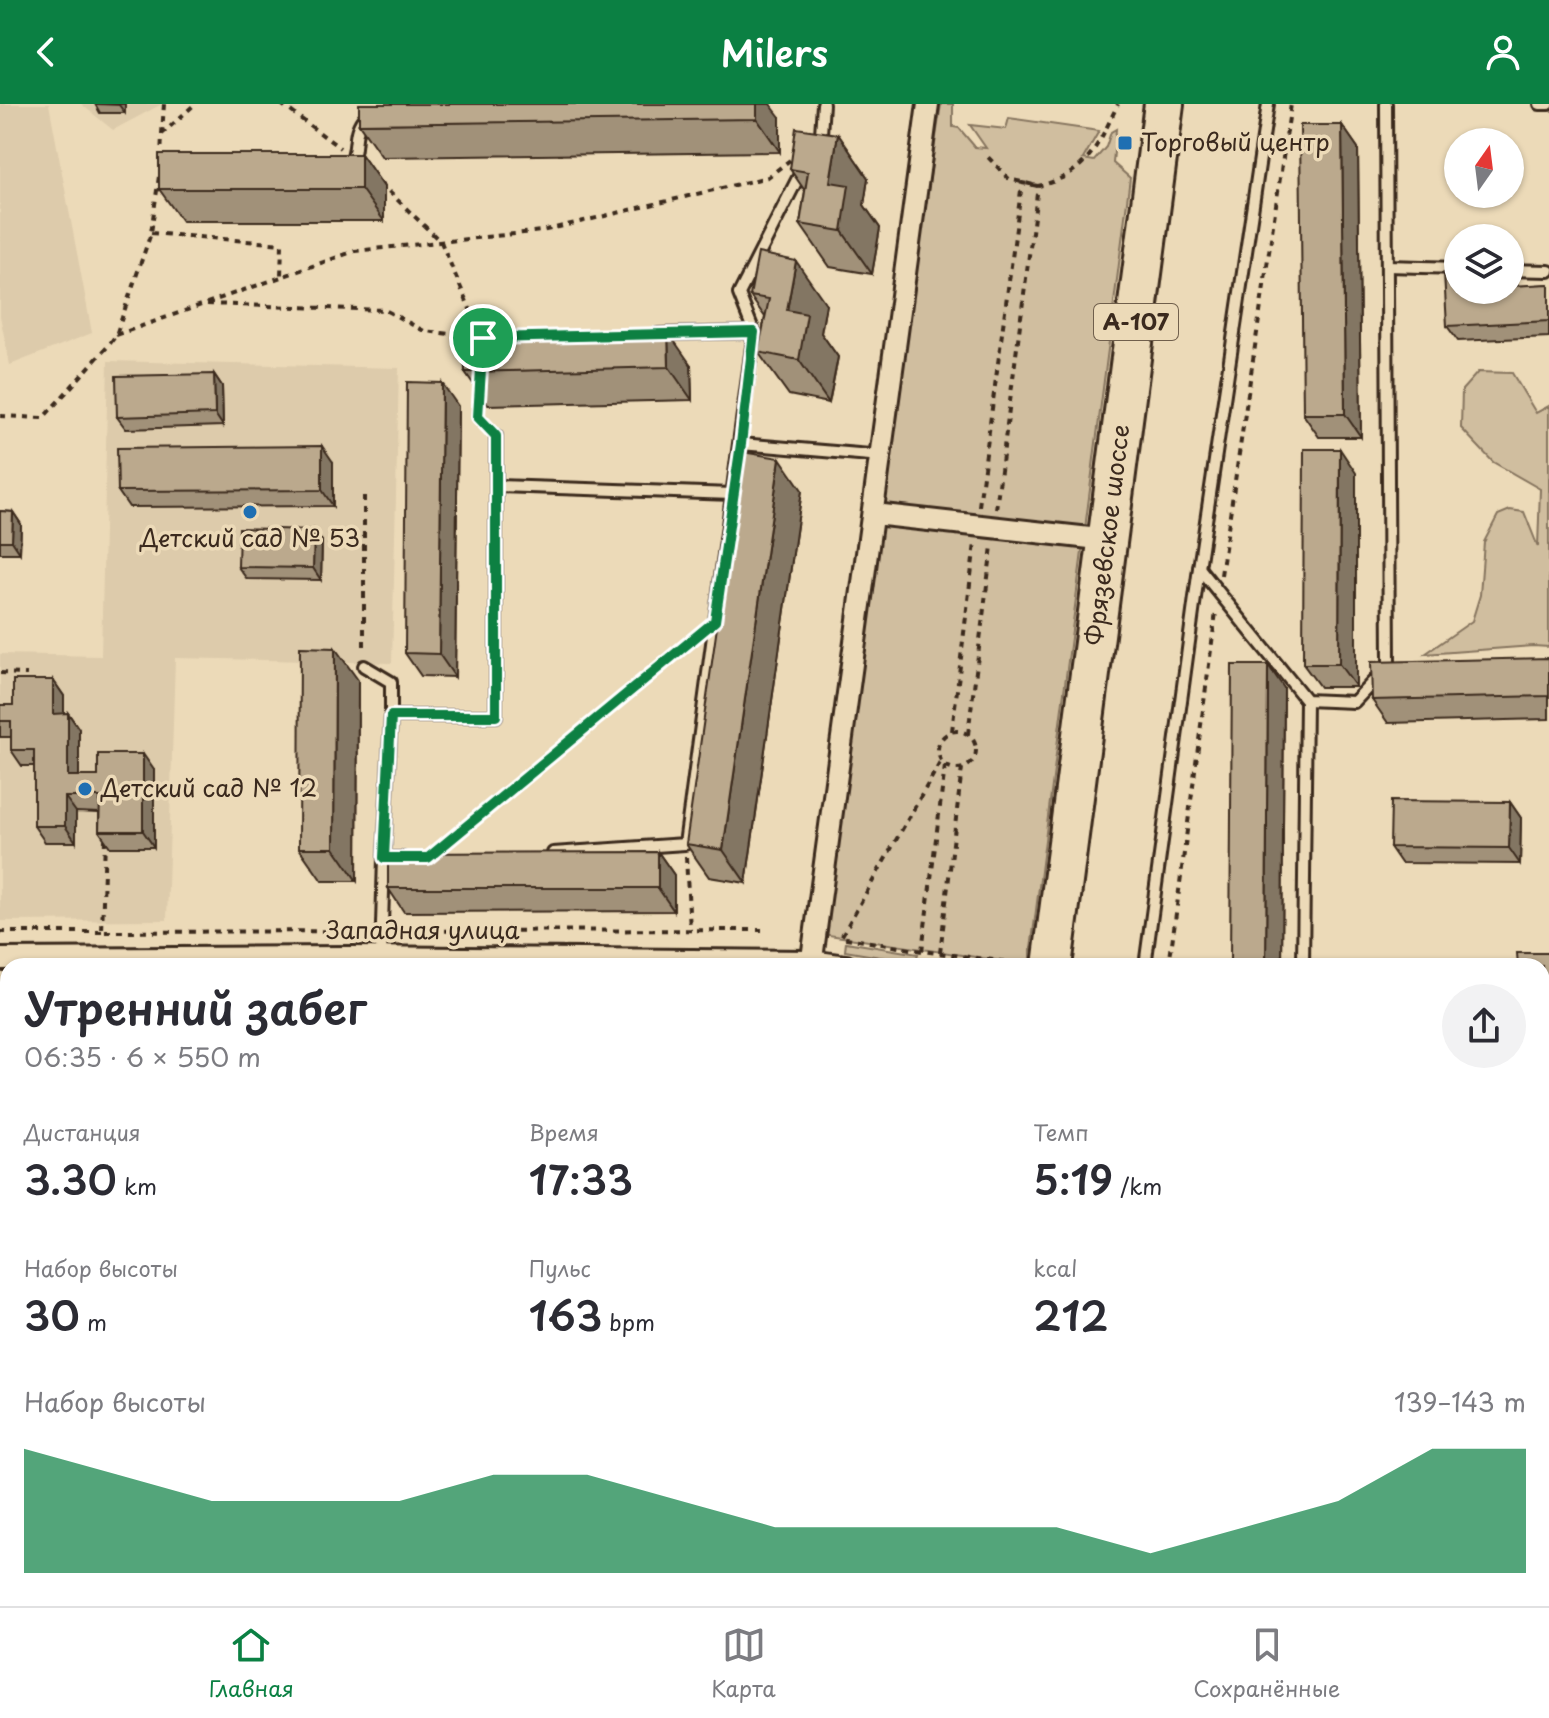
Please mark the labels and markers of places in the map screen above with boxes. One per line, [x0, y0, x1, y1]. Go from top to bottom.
place label: Торговый центр [1141, 123, 1330, 159]
marker: Торговый центр [1116, 134, 1134, 152]
pin [449, 304, 517, 372]
marker: Детский сад № 53 [241, 503, 259, 521]
place label: Детский сад № 53 [139, 519, 360, 555]
place label: Детский сад № 12 [100, 769, 317, 805]
marker: Детский сад № 12 [76, 780, 94, 798]

